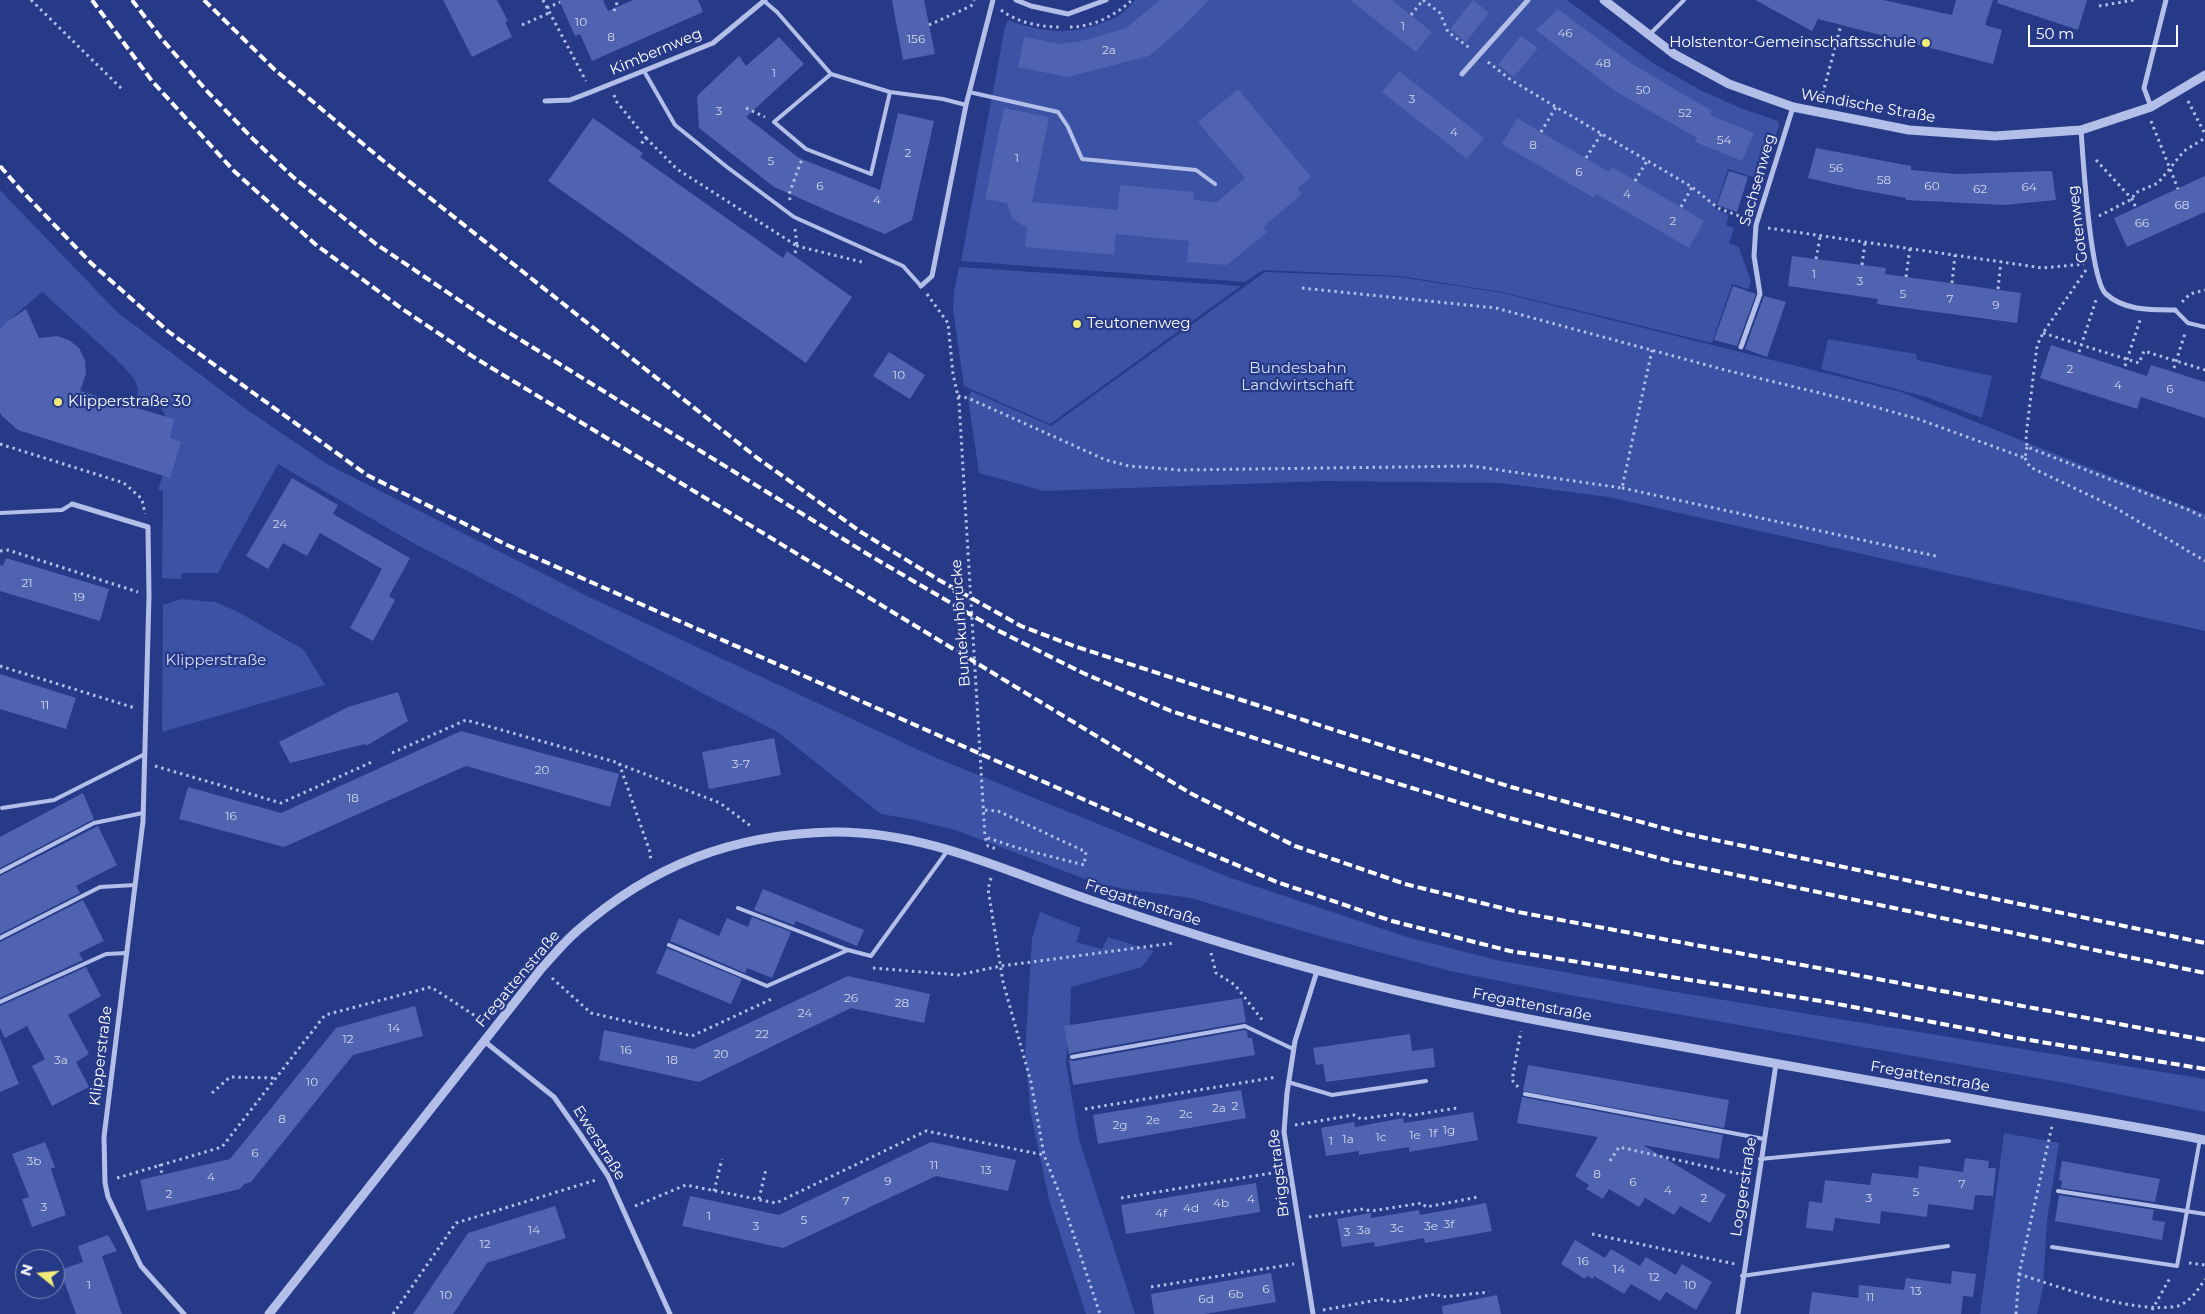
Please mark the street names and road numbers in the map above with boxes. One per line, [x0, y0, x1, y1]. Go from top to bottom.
street label: Kimbernweg [607, 25, 705, 79]
street label: Wendische Straße [1799, 85, 1937, 127]
street label: Sachsenweg [1736, 132, 1780, 228]
street label: Gotenweg [2064, 184, 2092, 264]
street label: Buntekuhbrücke [948, 559, 974, 687]
street label: Fregattenstraße [1083, 876, 1203, 930]
street label: Fregattenstraße [472, 927, 564, 1031]
street label: Fregattenstraße [1471, 985, 1593, 1025]
street label: Klipperstraße [86, 1005, 116, 1107]
street label: Fregattenstraße [1869, 1058, 1991, 1096]
street label: Ewerstraße [569, 1102, 629, 1184]
street label: Briggstraße [1265, 1128, 1293, 1218]
street label: Loggerstraße [1727, 1136, 1761, 1238]

